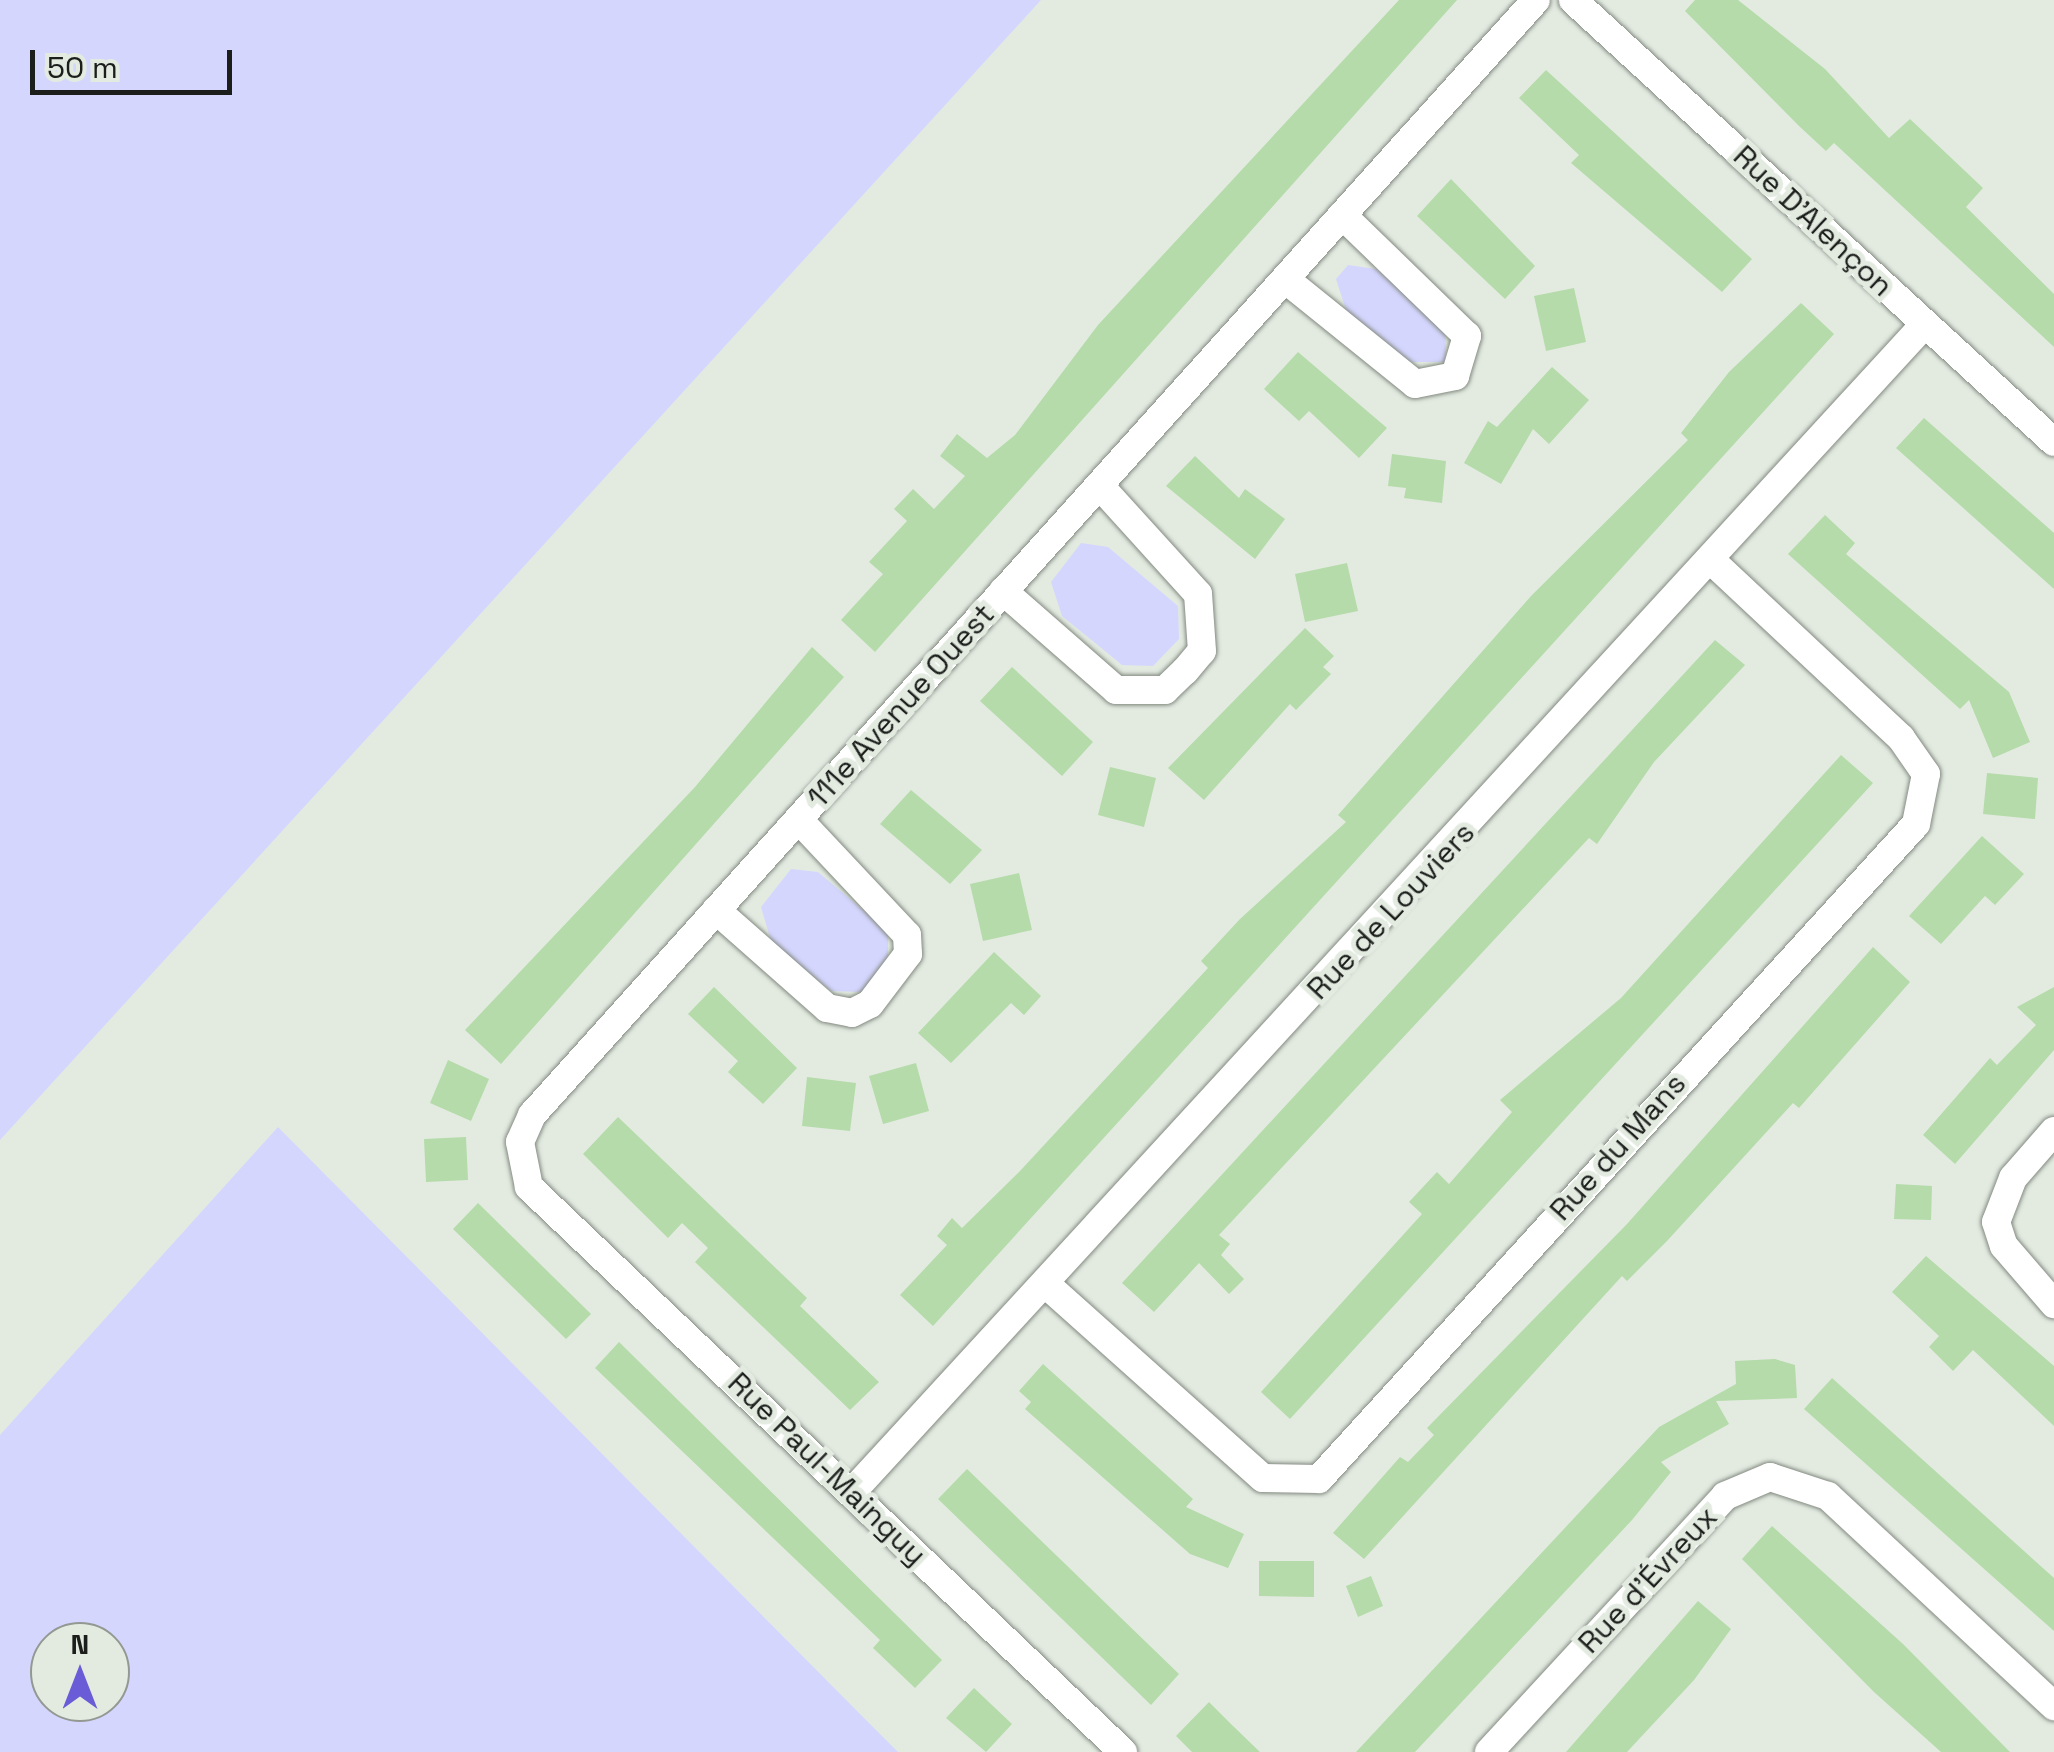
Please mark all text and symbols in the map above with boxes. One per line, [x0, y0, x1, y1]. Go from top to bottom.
scale bar [35, 30, 238, 92]
text: 50 m [47, 48, 118, 87]
street label: Rue D'Alençon [1726, 138, 1900, 304]
street label: 111e Avenue Ouest [800, 597, 1002, 815]
street label: Rue de Louviers [1300, 815, 1482, 1007]
street label: Rue du Mans [1543, 1066, 1693, 1228]
street label: Rue Paul-Mainguy [720, 1365, 934, 1573]
street label: Rue d'Évreux [1571, 1499, 1725, 1661]
north arrow [30, 1622, 130, 1722]
text: N [71, 1626, 89, 1662]

